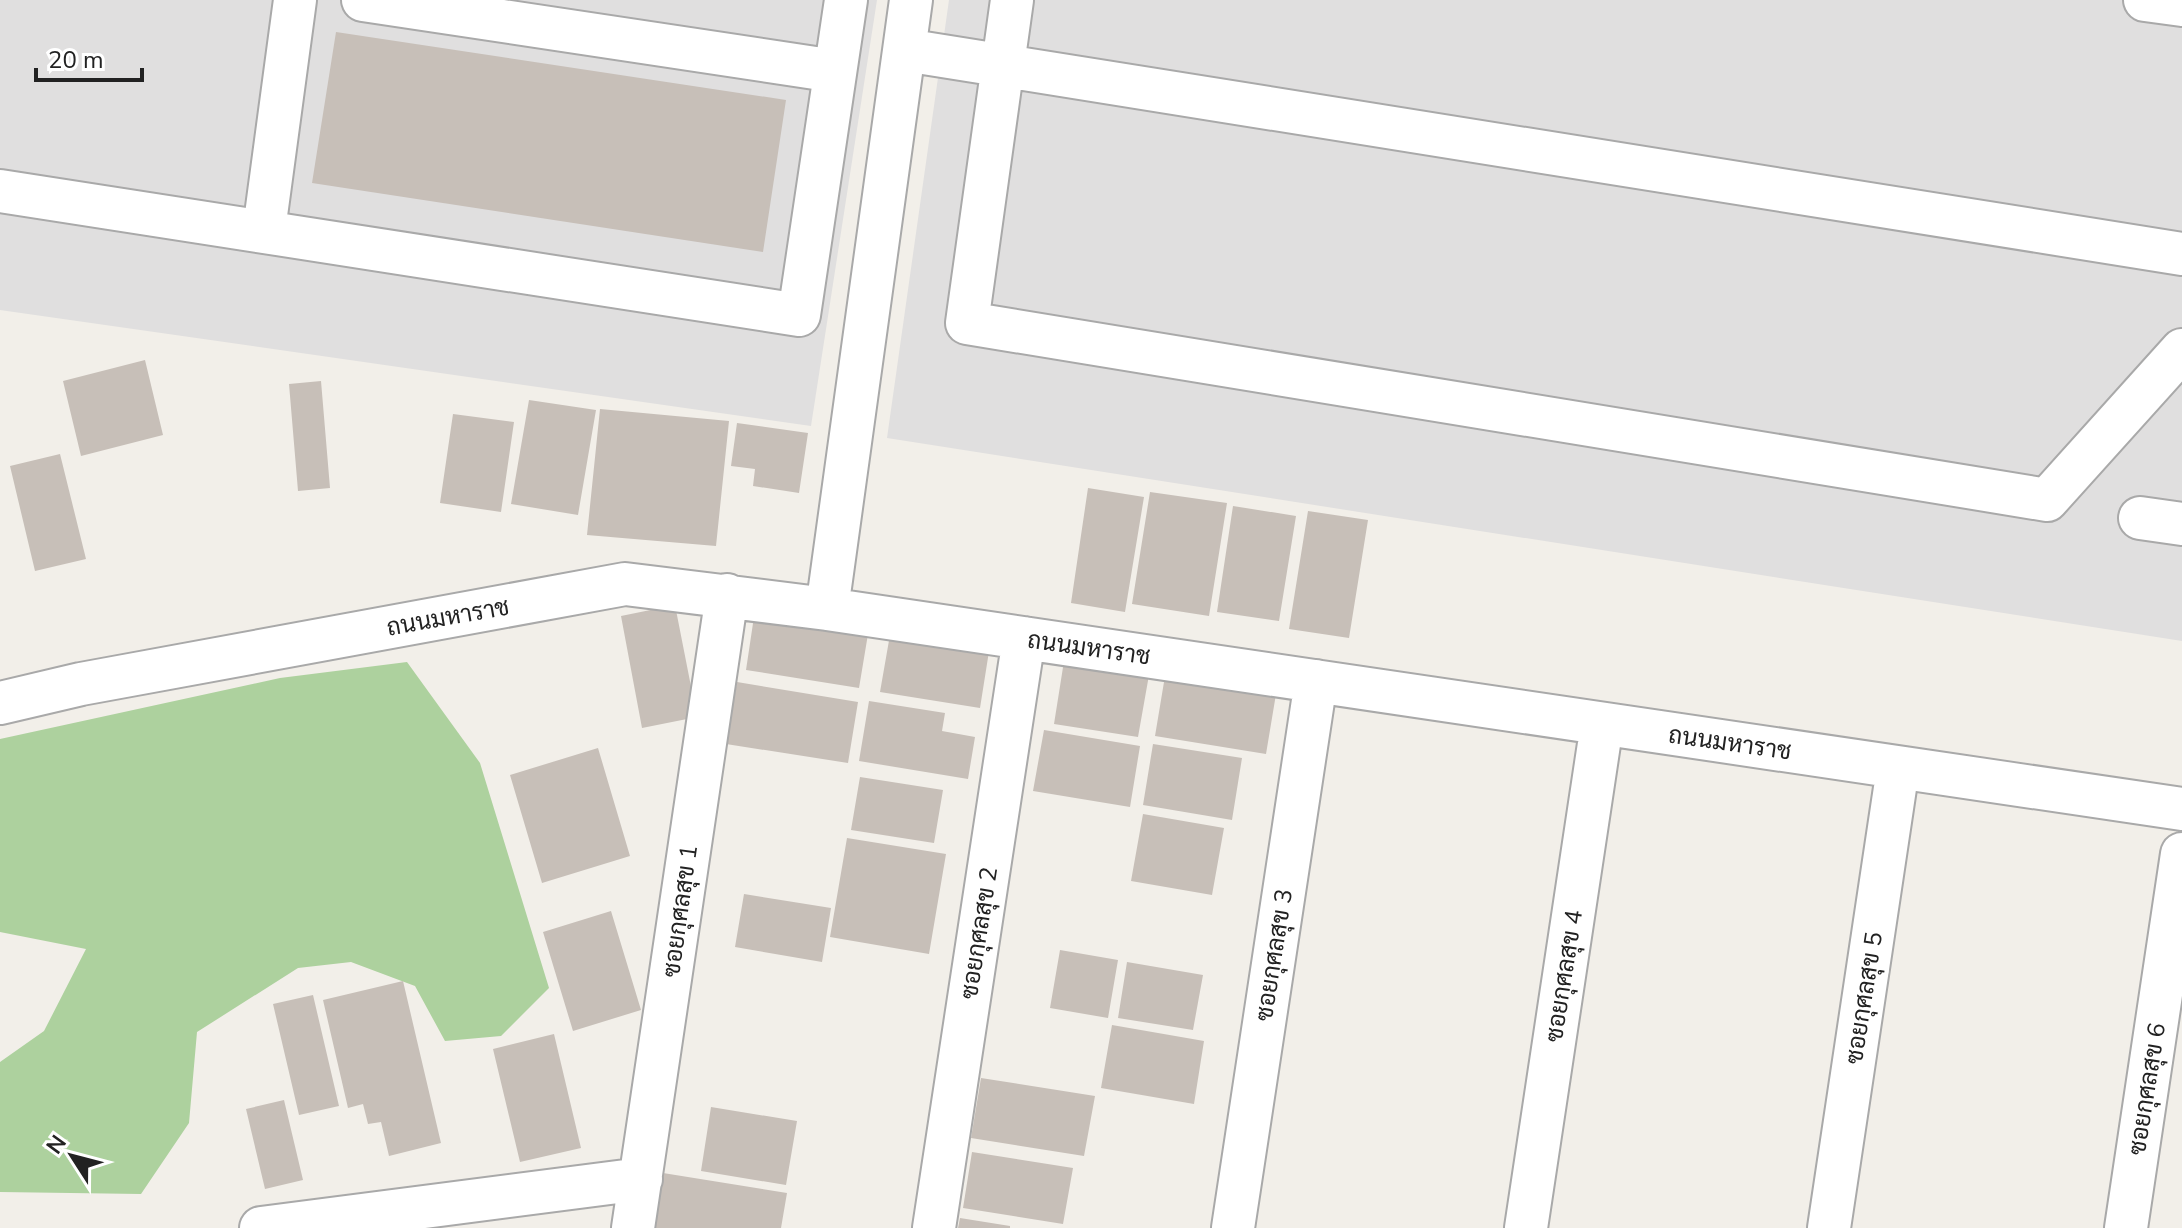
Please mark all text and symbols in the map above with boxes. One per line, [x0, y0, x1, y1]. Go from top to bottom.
scale bar [36, 32, 142, 82]
text: 20 m [48, 44, 104, 76]
street label: ถนนมหาราช [384, 590, 512, 644]
street label: ถนนมหาราช [1025, 624, 1153, 672]
street label: ถนนมหาราช [1666, 719, 1794, 767]
street label: ซอยกุศลสุข 1 [655, 843, 705, 979]
street label: ซอยกุศลสุข 2 [953, 865, 1005, 1001]
street label: ซอยกุศลสุข 3 [1248, 887, 1300, 1023]
street label: ซอยกุศลสุข 4 [1538, 908, 1590, 1044]
street label: ซอยกุศลสุข 5 [1838, 930, 1890, 1066]
street label: ซอยกุศลสุข 6 [2121, 1021, 2173, 1157]
north arrow [32, 1116, 112, 1196]
text: N [40, 1129, 74, 1160]

